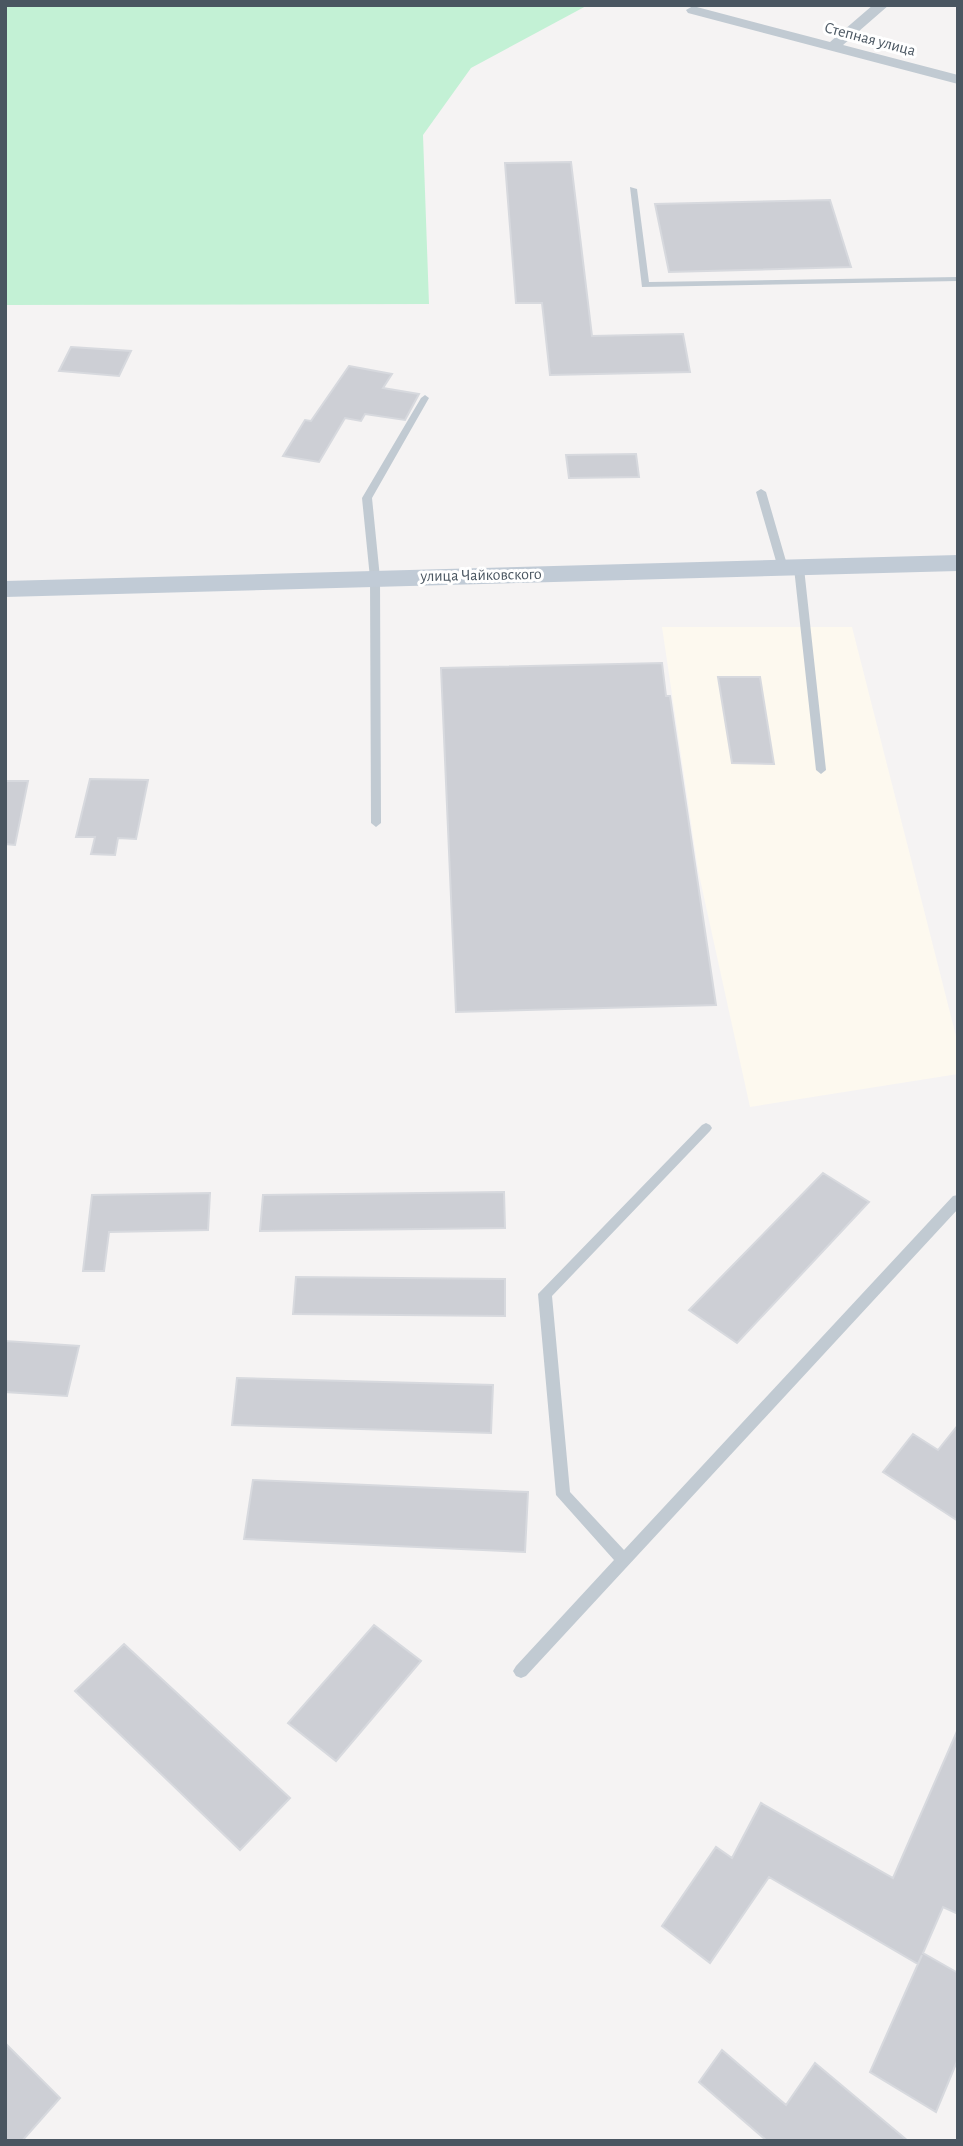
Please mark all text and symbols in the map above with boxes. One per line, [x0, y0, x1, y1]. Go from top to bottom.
street label: Степная улица [822, 19, 917, 60]
street label: улица Чайковского [419, 566, 542, 585]

